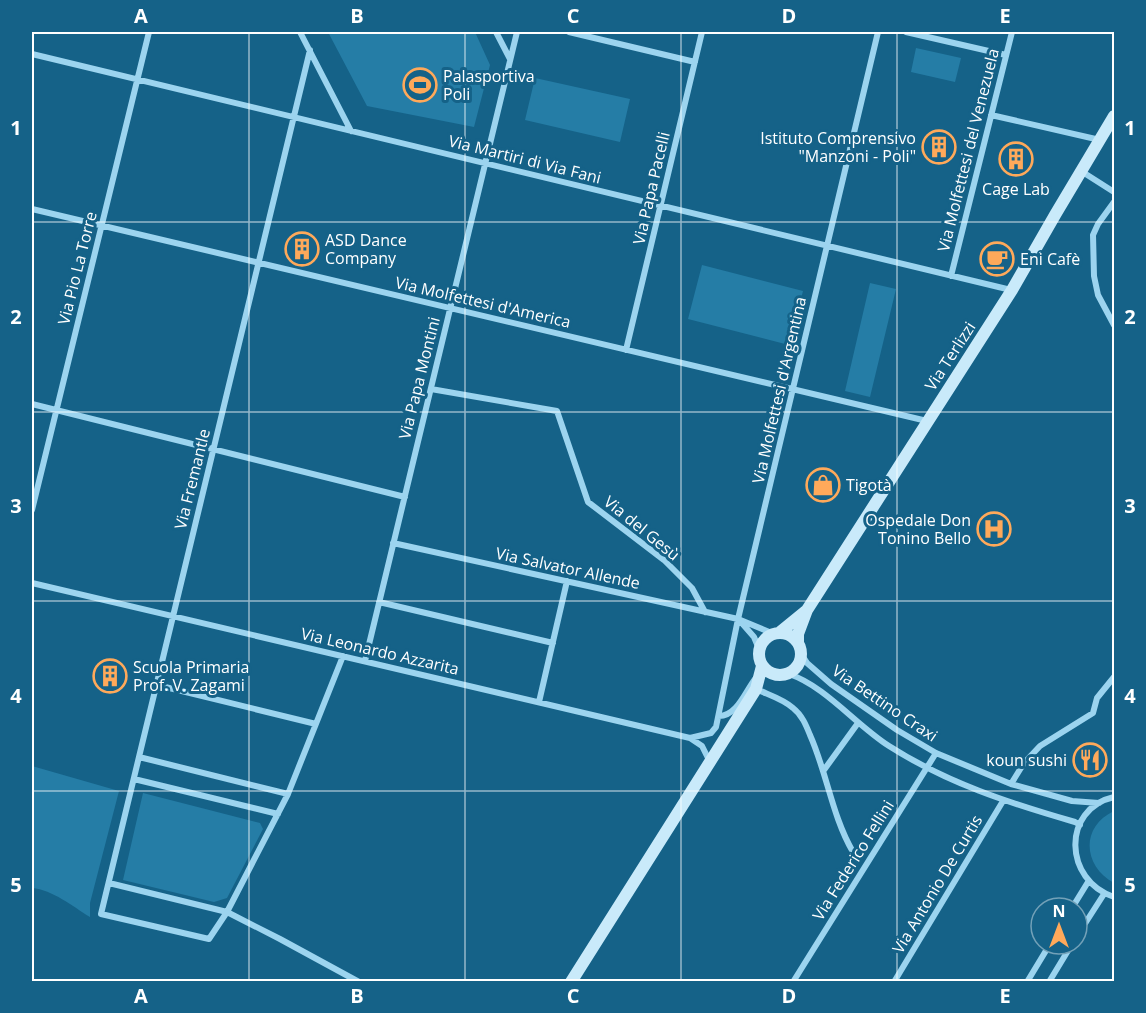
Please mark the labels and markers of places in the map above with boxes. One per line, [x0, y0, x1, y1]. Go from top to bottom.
place label: Palasportiva Poli [443, 65, 535, 105]
sports icon: Palasportiva Poli [402, 67, 438, 103]
place label: Istituto Comprensivo "Manzoni - Poli" [760, 127, 916, 167]
building icon: Istituto Comprensivo "Manzoni - Poli" [921, 129, 957, 165]
building icon: Cage Lab [998, 141, 1034, 177]
place label: Cage Lab [982, 178, 1050, 200]
place label: ASD Dance Company [325, 229, 407, 269]
building icon: ASD Dance Company [284, 231, 320, 267]
cafe icon: Eni Cafè [979, 241, 1015, 277]
place label: Eni Cafè [1020, 248, 1080, 270]
shop icon: Tigotà [805, 467, 841, 503]
place label: Tigotà [846, 474, 892, 496]
place label: Ospedale Don Tonino Bello [865, 509, 971, 549]
hospital icon: Ospedale Don Tonino Bello [976, 511, 1012, 547]
place label: Scuola Primaria Prof. V. Zagami [133, 656, 249, 696]
building icon: Scuola Primaria Prof. V. Zagami [92, 658, 128, 694]
restaurant icon: koun sushi [1072, 742, 1108, 778]
place label: koun sushi [986, 749, 1067, 771]

